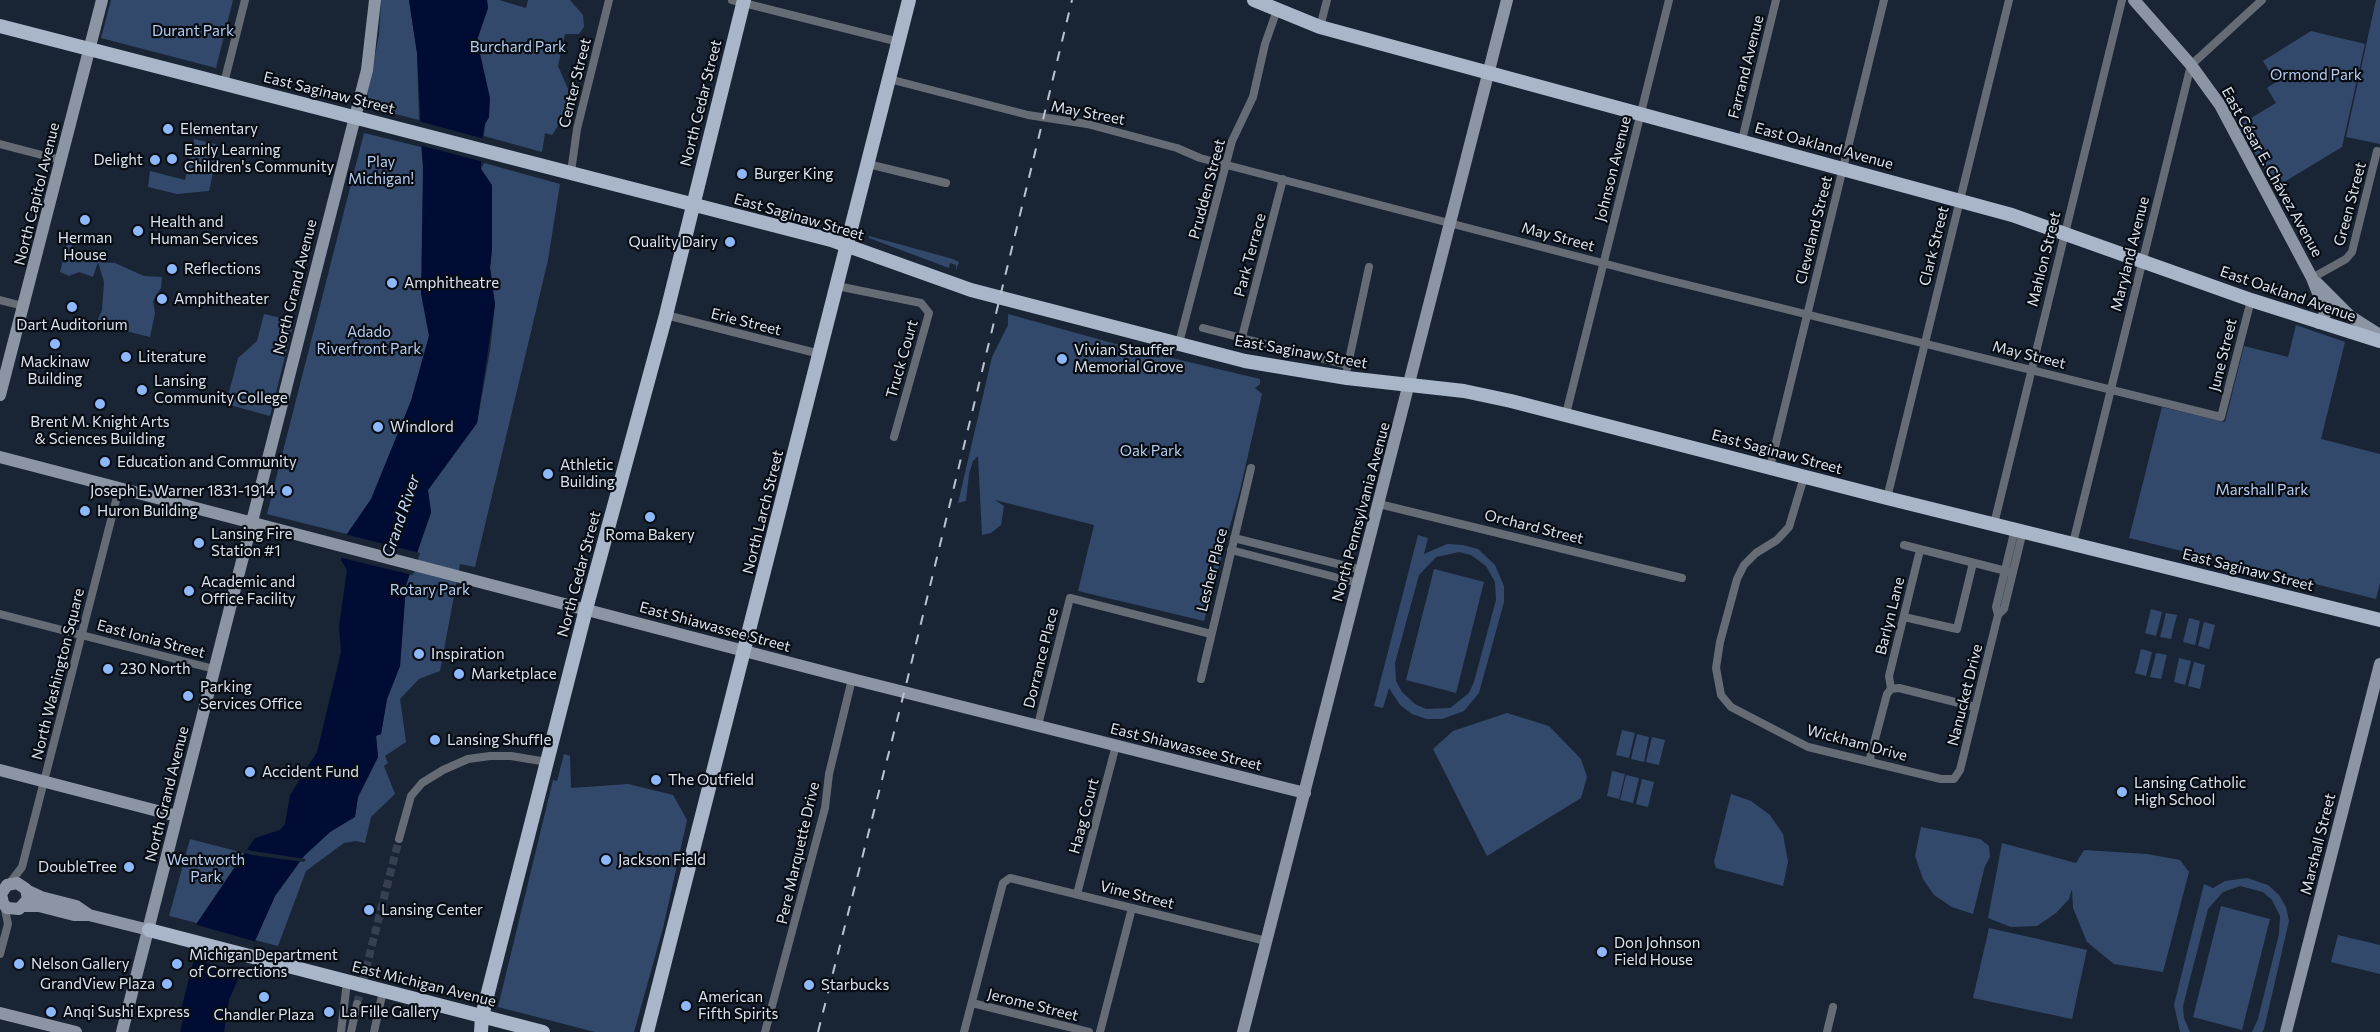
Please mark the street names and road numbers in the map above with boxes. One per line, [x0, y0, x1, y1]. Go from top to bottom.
street label: Farrand Avenue [1724, 13, 1768, 121]
street label: Center Street [555, 36, 595, 130]
street label: North Cedar Street [677, 38, 725, 168]
street label: East Saginaw Street [261, 68, 397, 118]
street label: East César E. Chávez Avenue [2218, 84, 2326, 260]
street label: May Street [1050, 97, 1126, 129]
street label: Johnson Avenue [1591, 115, 1635, 223]
street label: East Oakland Avenue [1753, 119, 1895, 173]
street label: North Capitol Avenue [11, 121, 63, 267]
street label: Prudden Street [1185, 137, 1229, 241]
street label: Green Street [2330, 160, 2370, 248]
street label: Cleveland Street [1792, 174, 1836, 286]
street label: East Saginaw Street [732, 190, 866, 244]
street label: Maryland Avenue [2107, 195, 2153, 313]
street label: Clark Street [1915, 204, 1953, 288]
street label: Mahlon Street [2023, 210, 2065, 308]
street label: Park Terrace [1230, 211, 1270, 299]
street label: North Grand Avenue [269, 218, 321, 356]
street label: May Street [1519, 219, 1597, 255]
street label: East Oakland Avenue [2218, 262, 2358, 326]
street label: Erie Street [709, 305, 783, 339]
street label: June Street [2205, 317, 2241, 393]
street label: Truck Court [882, 318, 922, 400]
street label: East Saginaw Street [1233, 331, 1369, 373]
street label: May Street [1990, 337, 2068, 373]
street label: North Pennsylvania Avenue [1328, 420, 1394, 604]
street label: East Saginaw Street [1710, 426, 1844, 478]
street label: North Larch Street [739, 448, 787, 576]
street label: Orchard Street [1483, 506, 1585, 548]
street label: North Cedar Street [554, 509, 604, 639]
street label: Lesher Place [1193, 527, 1231, 613]
street label: East Saginaw Street [2180, 545, 2316, 595]
street label: Barlyn Lane [1872, 575, 1908, 657]
street label: North Washington Square [28, 586, 88, 762]
street label: East Shiawassee Street [637, 598, 793, 656]
street label: Dorrance Place [1020, 606, 1062, 710]
street label: East Ionia Street [95, 616, 207, 662]
street label: Nanucket Drive [1944, 642, 1986, 748]
street label: East Shiawassee Street [1108, 719, 1264, 775]
street label: Wickham Drive [1805, 721, 1909, 765]
street label: North Grand Avenue [141, 725, 193, 863]
street label: Haag Court [1065, 776, 1103, 856]
street label: Pere Marquette Drive [773, 780, 823, 926]
street label: Marshall Street [2297, 791, 2339, 897]
street label: Vine Street [1098, 877, 1176, 913]
street label: East Michigan Avenue [350, 957, 498, 1011]
street label: Jerome Street [986, 985, 1080, 1025]

